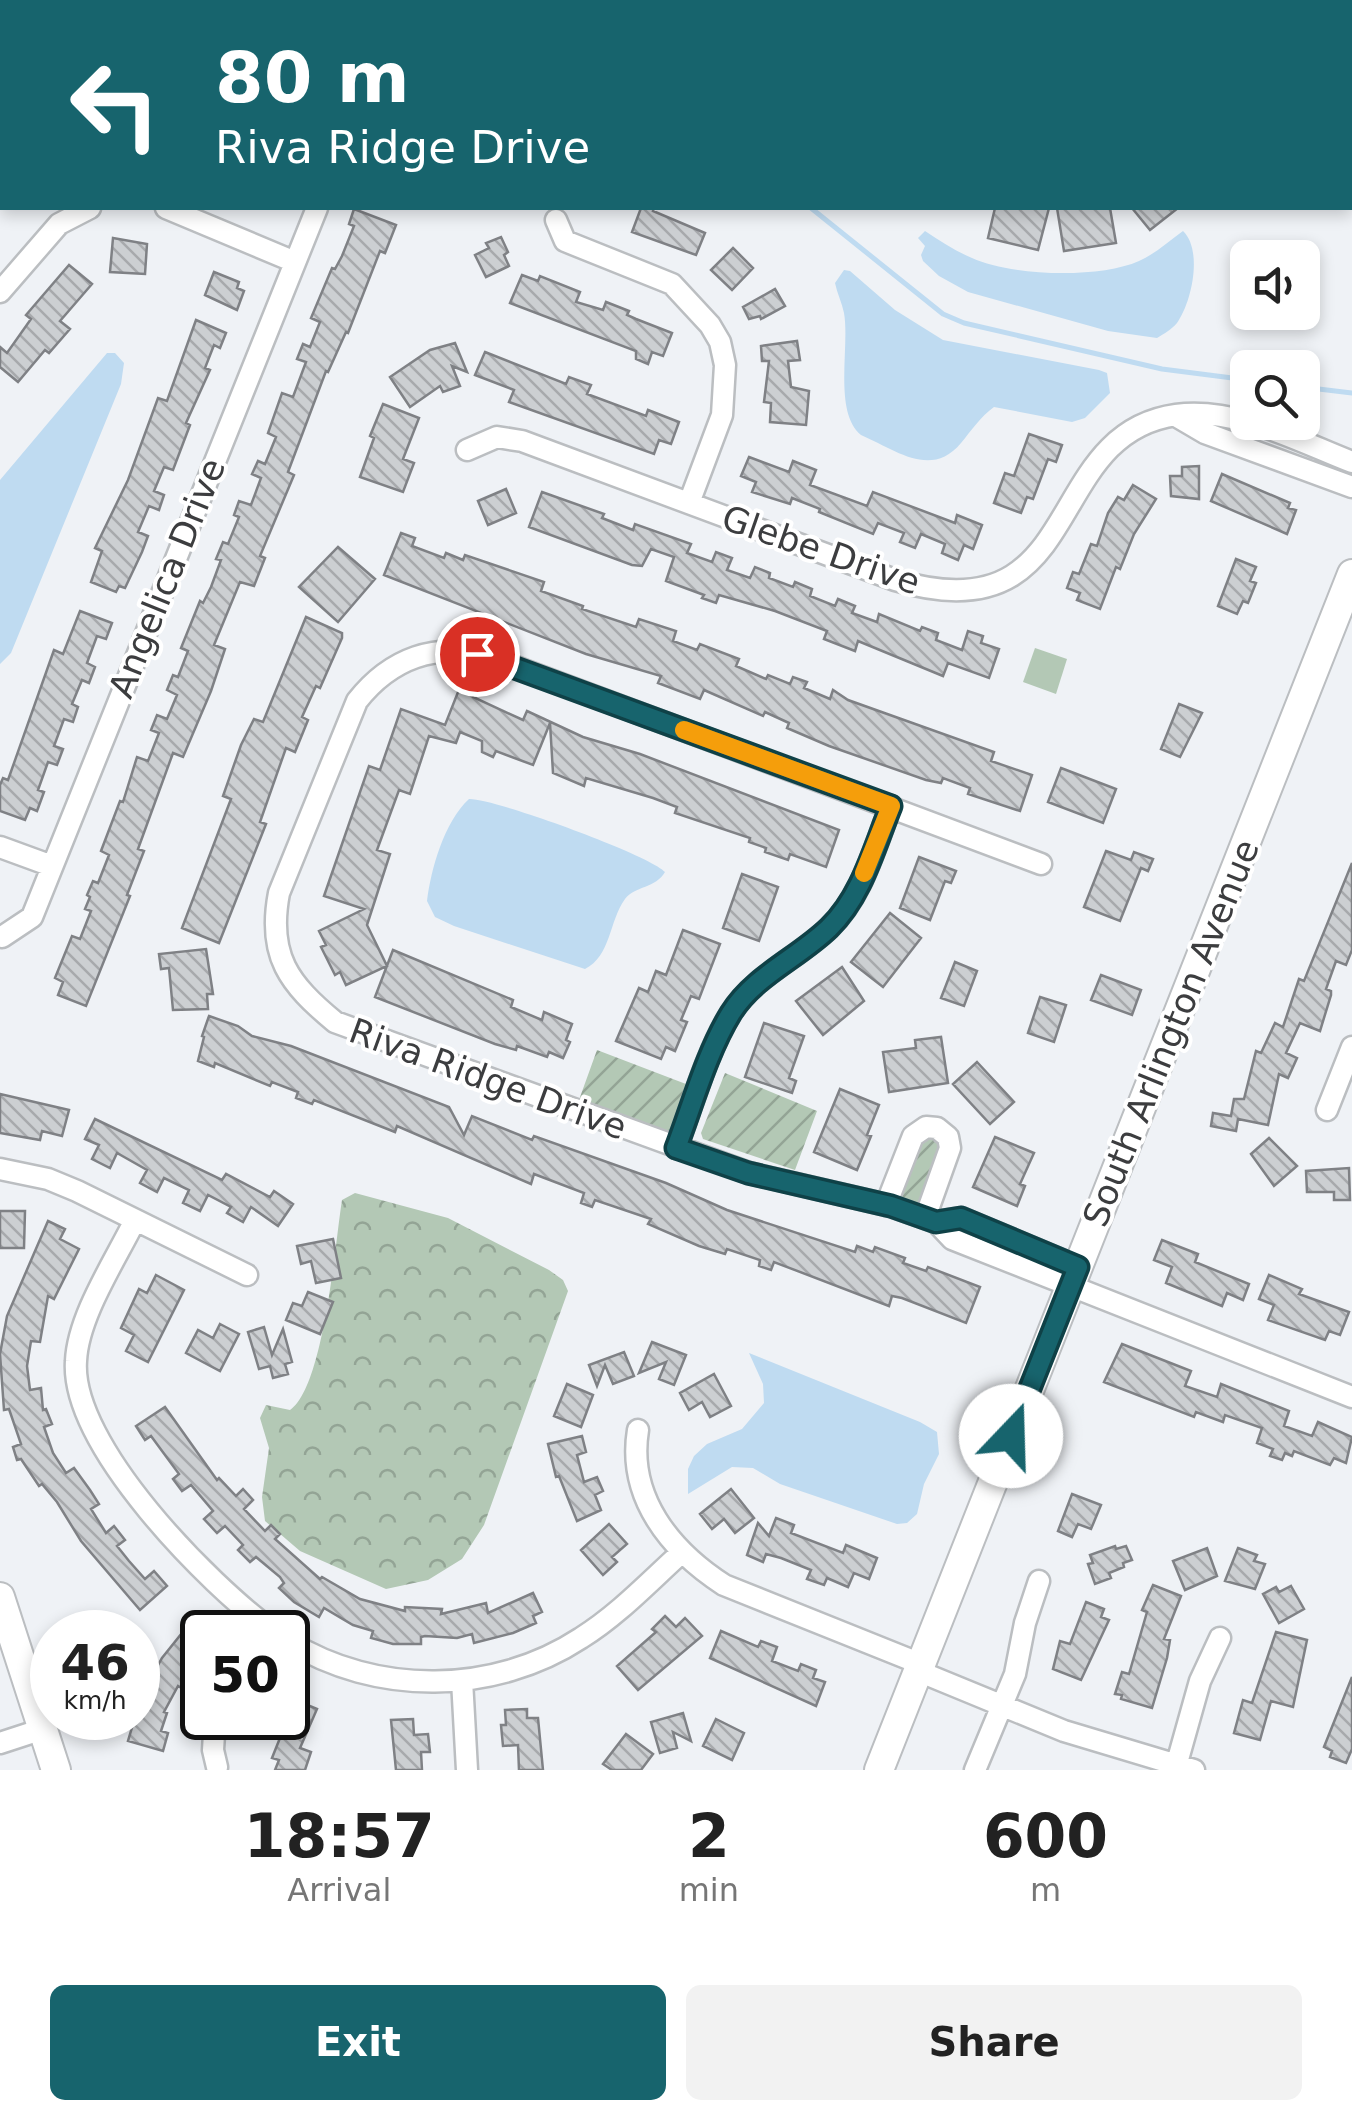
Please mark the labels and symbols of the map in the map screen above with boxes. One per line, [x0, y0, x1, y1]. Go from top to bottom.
street label: Angelica Drive [101, 453, 233, 703]
street label: Glebe Drive [717, 497, 925, 603]
pin [435, 612, 520, 697]
street label: South Arlington Avenue [1075, 834, 1267, 1232]
street label: Riva Ridge Drive [344, 1010, 632, 1148]
position arrow [959, 1384, 1063, 1488]
speed limit sign: 50 [180, 1610, 310, 1740]

